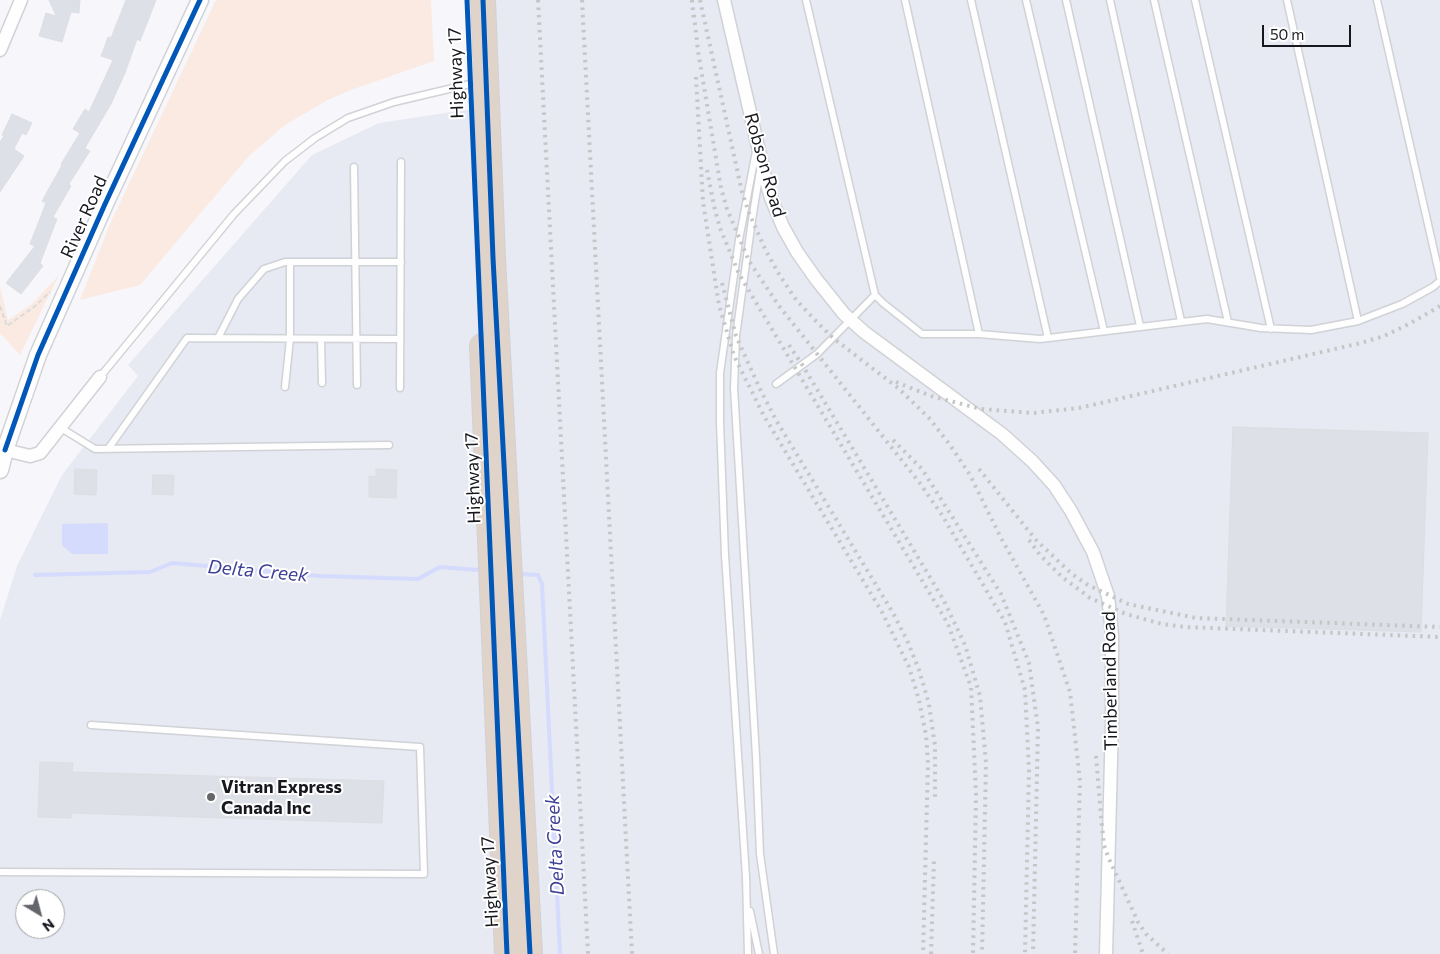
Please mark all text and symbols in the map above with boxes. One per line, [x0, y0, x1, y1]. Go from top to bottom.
scale bar [1265, 15, 1354, 47]
text: 50 m [1270, 25, 1304, 43]
street label: Highway 17 [444, 27, 468, 119]
street label: Robson Road [740, 110, 790, 220]
street label: River Road [56, 173, 112, 261]
street label: Highway 17 [461, 432, 485, 524]
water label: Delta Creek [207, 555, 309, 587]
street label: Timberland Road [1098, 611, 1122, 751]
place label: Vitran Express Canada Inc [221, 776, 342, 819]
marker: Vitran Express Canada Inc [205, 791, 217, 803]
water label: Delta Creek [541, 794, 569, 896]
street label: Highway 17 [477, 836, 503, 928]
north arrow [15, 889, 65, 939]
text: N [39, 916, 58, 936]

